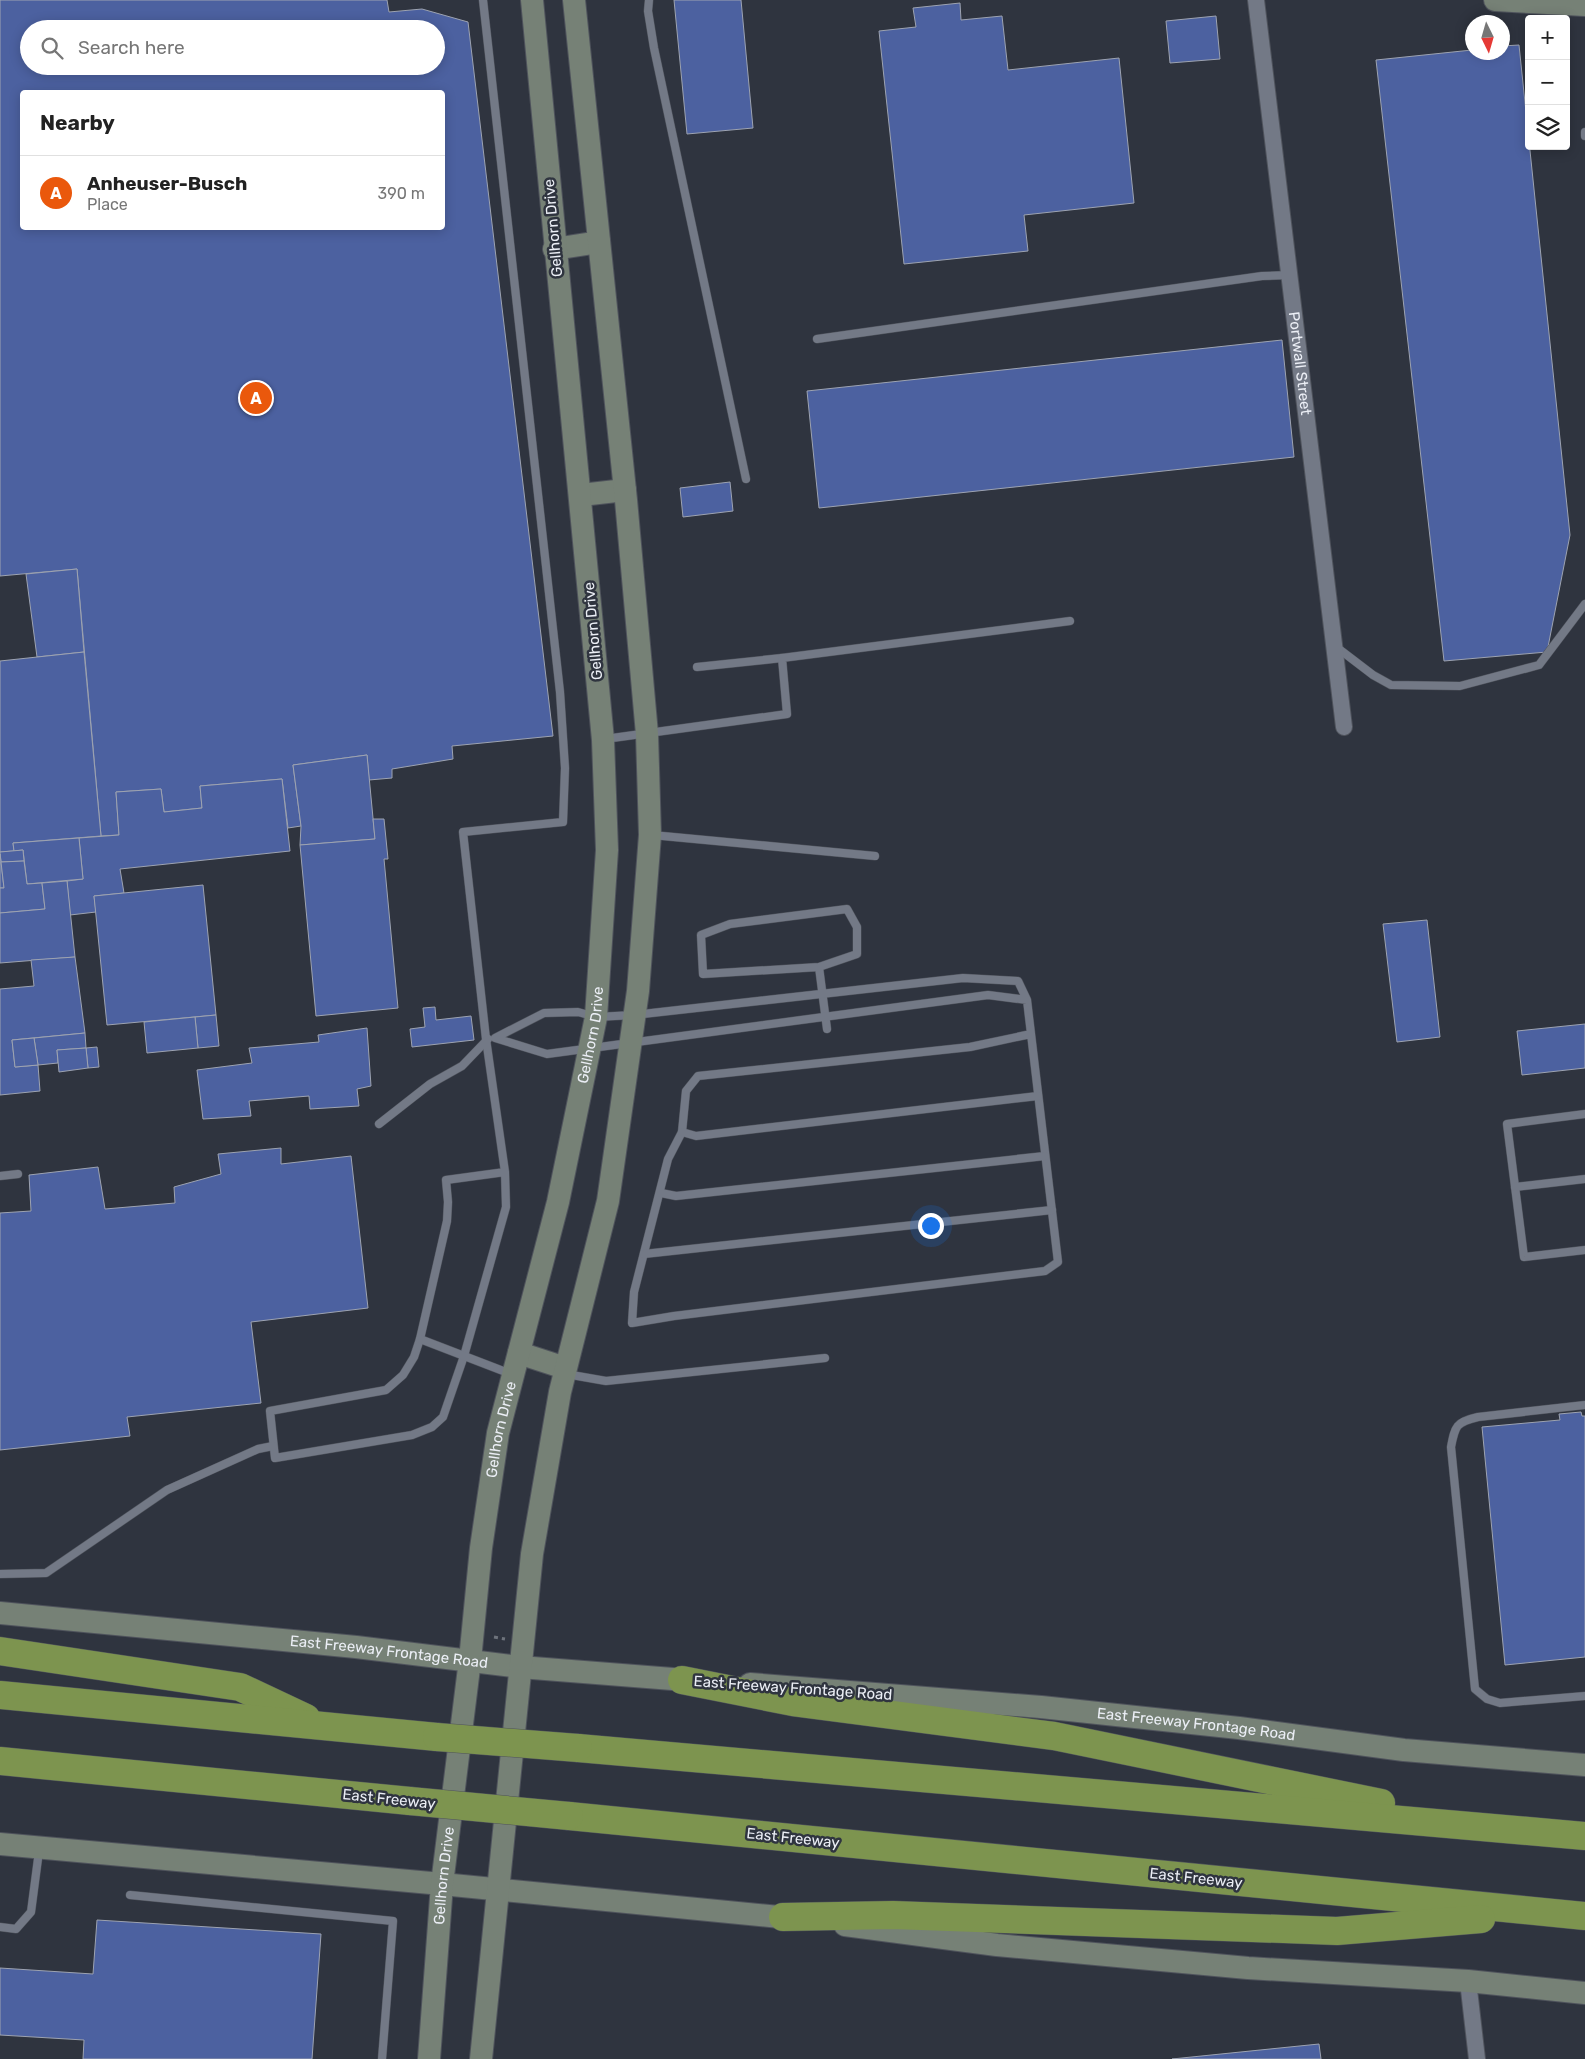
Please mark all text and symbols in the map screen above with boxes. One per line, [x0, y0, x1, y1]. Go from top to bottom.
north arrow [1465, 15, 1510, 60]
map controls [1525, 15, 1570, 150]
button: + [1525, 15, 1570, 60]
search box [20, 20, 445, 75]
icon: search [38, 34, 66, 62]
text: Search here [78, 36, 185, 59]
button: − [1525, 60, 1570, 105]
button: layers [1525, 105, 1570, 150]
text: Nearby [40, 110, 115, 135]
text: Anheuser-Busch [87, 172, 247, 195]
street label: Gellhorn Drive [540, 178, 566, 278]
text: A [50, 184, 62, 203]
text: 390 m [378, 184, 425, 203]
text: Place [87, 195, 128, 214]
street label: Portwall Street [1285, 311, 1315, 416]
pin: A [240, 379, 272, 417]
street label: Gellhorn Drive [580, 581, 606, 681]
street label: Gellhorn Drive [574, 986, 607, 1085]
your location [918, 1213, 944, 1239]
street label: Gellhorn Drive [482, 1379, 520, 1479]
street label: East Freeway Frontage Road [289, 1632, 489, 1672]
street label: East Freeway Frontage Road [693, 1672, 893, 1704]
street label: East Freeway Frontage Road [1096, 1704, 1296, 1744]
street label: East Freeway [342, 1785, 436, 1813]
street label: East Freeway [746, 1824, 840, 1852]
street label: Gellhorn Drive [430, 1826, 458, 1925]
street label: East Freeway [1149, 1864, 1243, 1892]

